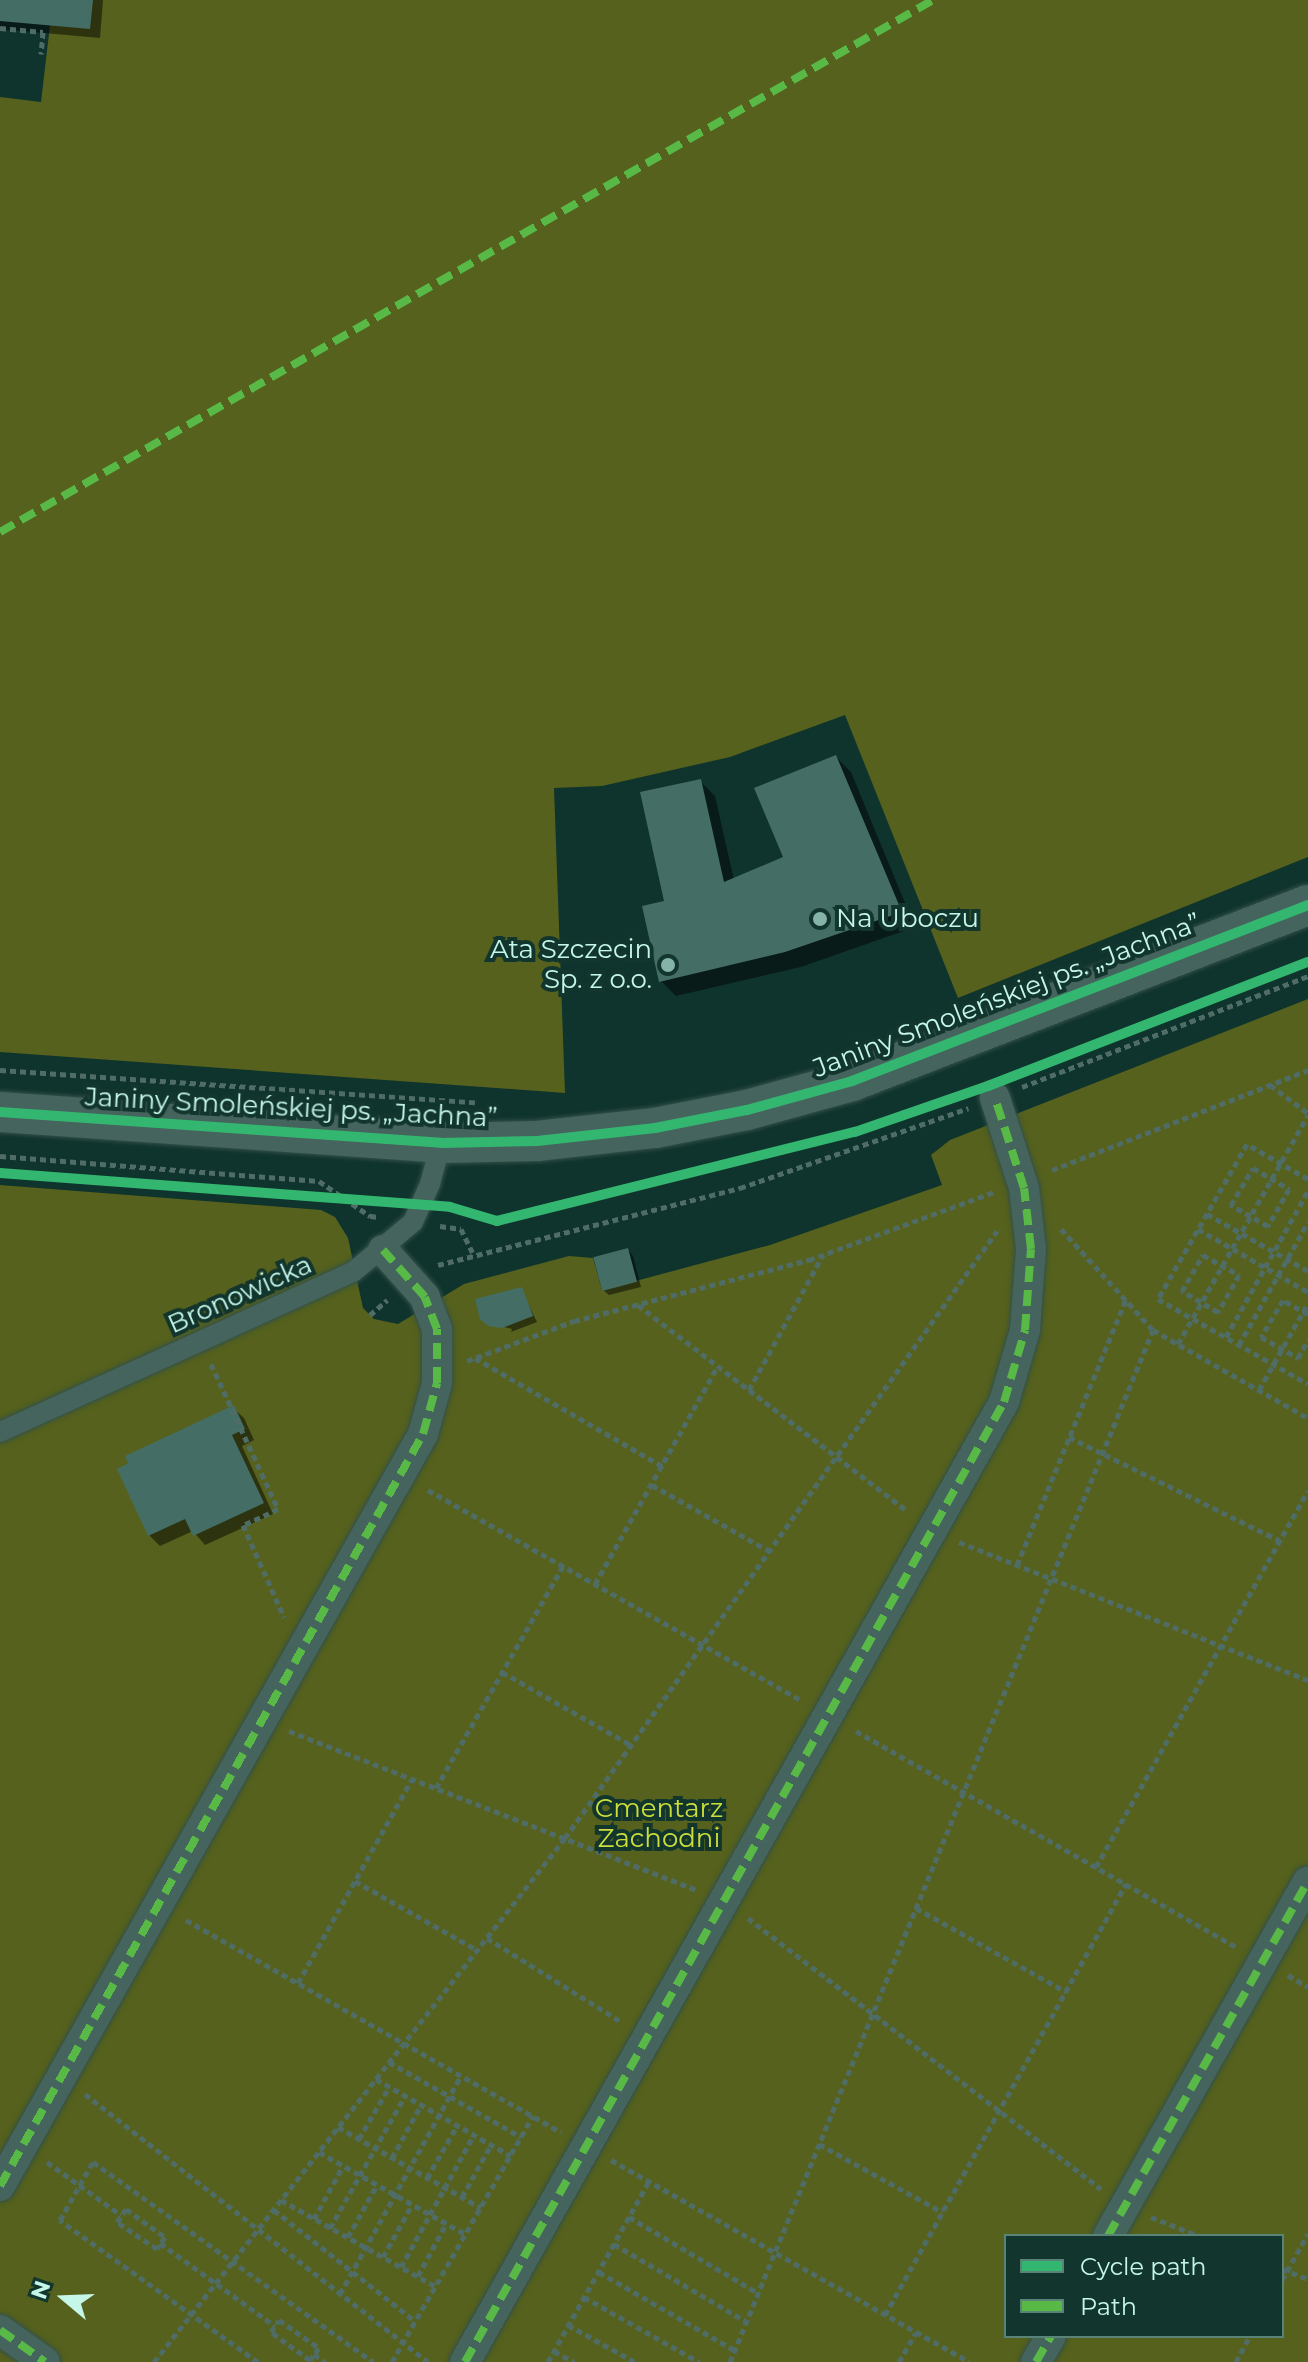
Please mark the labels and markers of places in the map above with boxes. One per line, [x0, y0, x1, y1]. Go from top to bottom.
place label: Na Uboczu [836, 903, 979, 935]
marker: Na Uboczu [811, 910, 829, 928]
place label: Ata Szczecin Sp. z o.o. [490, 934, 652, 996]
marker: Ata Szczecin Sp. z o.o. [659, 956, 677, 974]

